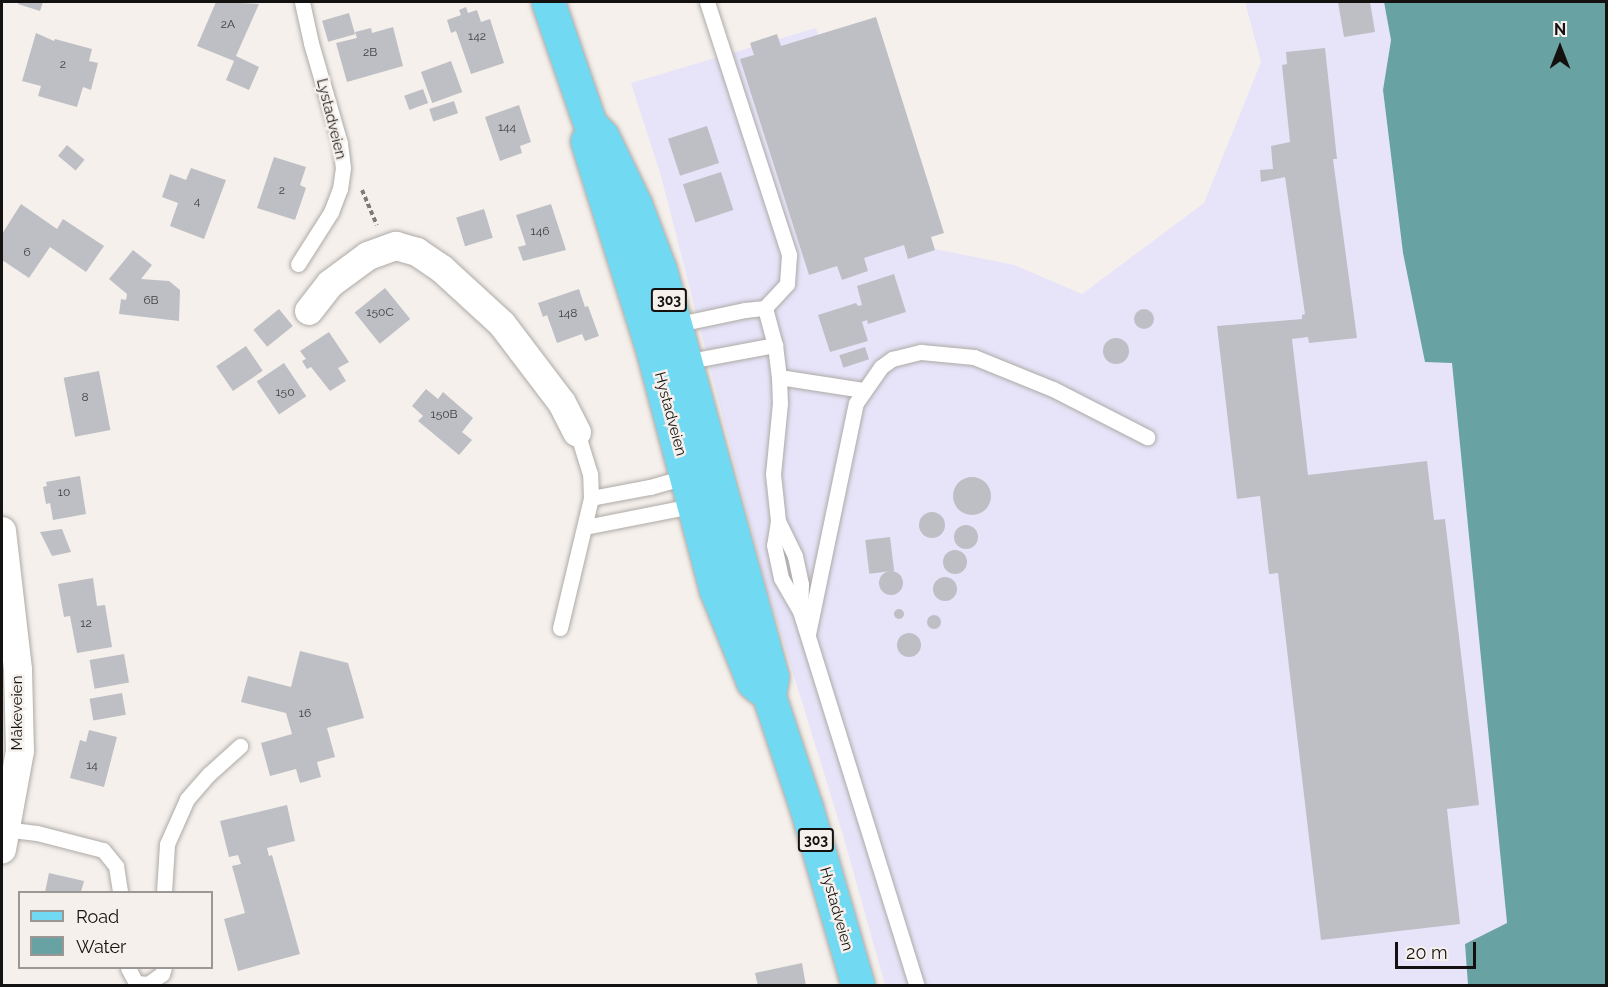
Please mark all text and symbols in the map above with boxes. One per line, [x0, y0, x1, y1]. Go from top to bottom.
house number: 2A [221, 18, 235, 32]
north arrow [1530, 18, 1590, 78]
text: N [1554, 20, 1566, 39]
house number: 142 [468, 30, 486, 44]
house number: 2B [363, 46, 377, 60]
house number: 2 [60, 58, 66, 72]
street label: Lystadveien [312, 77, 350, 161]
house number: 144 [498, 121, 516, 135]
house number: 2 [279, 184, 285, 198]
house number: 4 [194, 195, 200, 209]
house number: 146 [531, 225, 549, 239]
house number: 6 [23, 246, 31, 260]
road number: 303 [650, 289, 688, 311]
house number: 6B [143, 294, 159, 308]
house number: 150C [366, 306, 394, 320]
house number: 148 [559, 307, 577, 321]
street label: Hystadveien [650, 370, 690, 458]
house number: 150 [275, 386, 295, 400]
house number: 8 [81, 391, 89, 405]
house number: 150B [430, 408, 458, 422]
house number: 10 [58, 486, 70, 500]
house number: 12 [80, 617, 92, 631]
street label: Måkeveien [9, 676, 27, 750]
house number: 16 [299, 707, 311, 721]
house number: 14 [86, 759, 98, 773]
road number: 303 [796, 829, 836, 851]
street label: Hystadveien [815, 865, 857, 953]
legend [18, 891, 213, 969]
text: Road [76, 906, 119, 927]
scale bar [1398, 930, 1479, 968]
text: Water [76, 936, 126, 957]
text: 20 m [1406, 942, 1448, 963]

